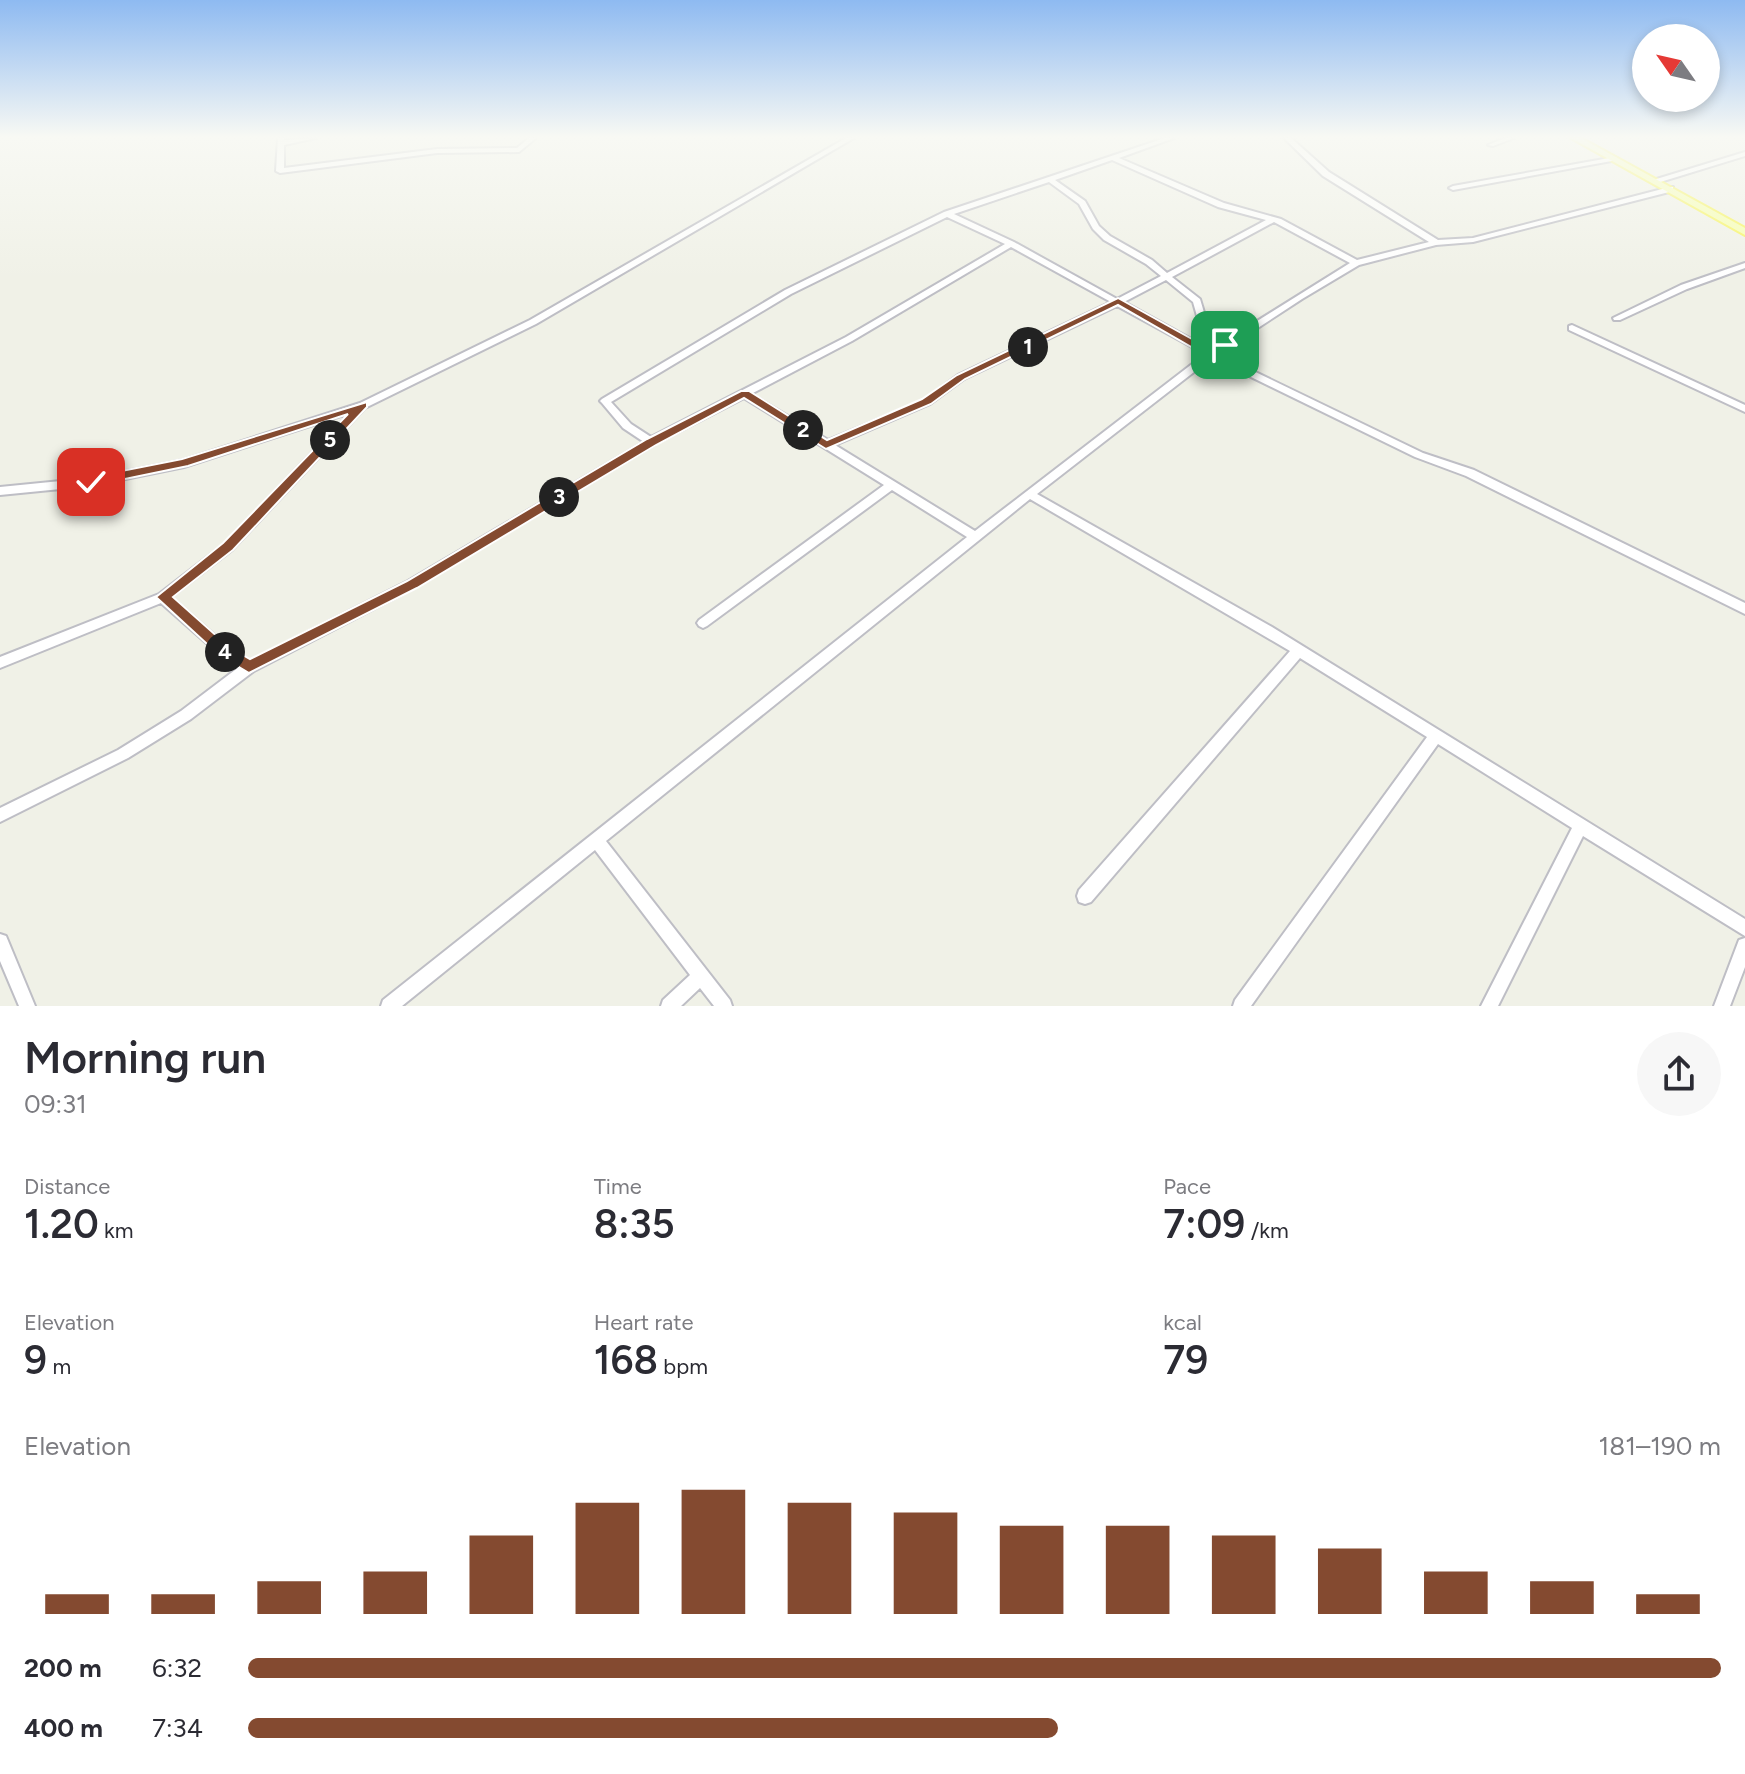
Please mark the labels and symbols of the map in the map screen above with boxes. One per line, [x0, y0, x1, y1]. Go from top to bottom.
north arrow [1632, 24, 1720, 112]
pin [1191, 311, 1259, 379]
pin: 1 [1008, 327, 1048, 367]
pin: 2 [783, 410, 823, 450]
pin: 5 [310, 420, 350, 460]
pin [57, 448, 125, 516]
pin: 3 [539, 477, 579, 517]
pin: 4 [205, 632, 245, 672]

